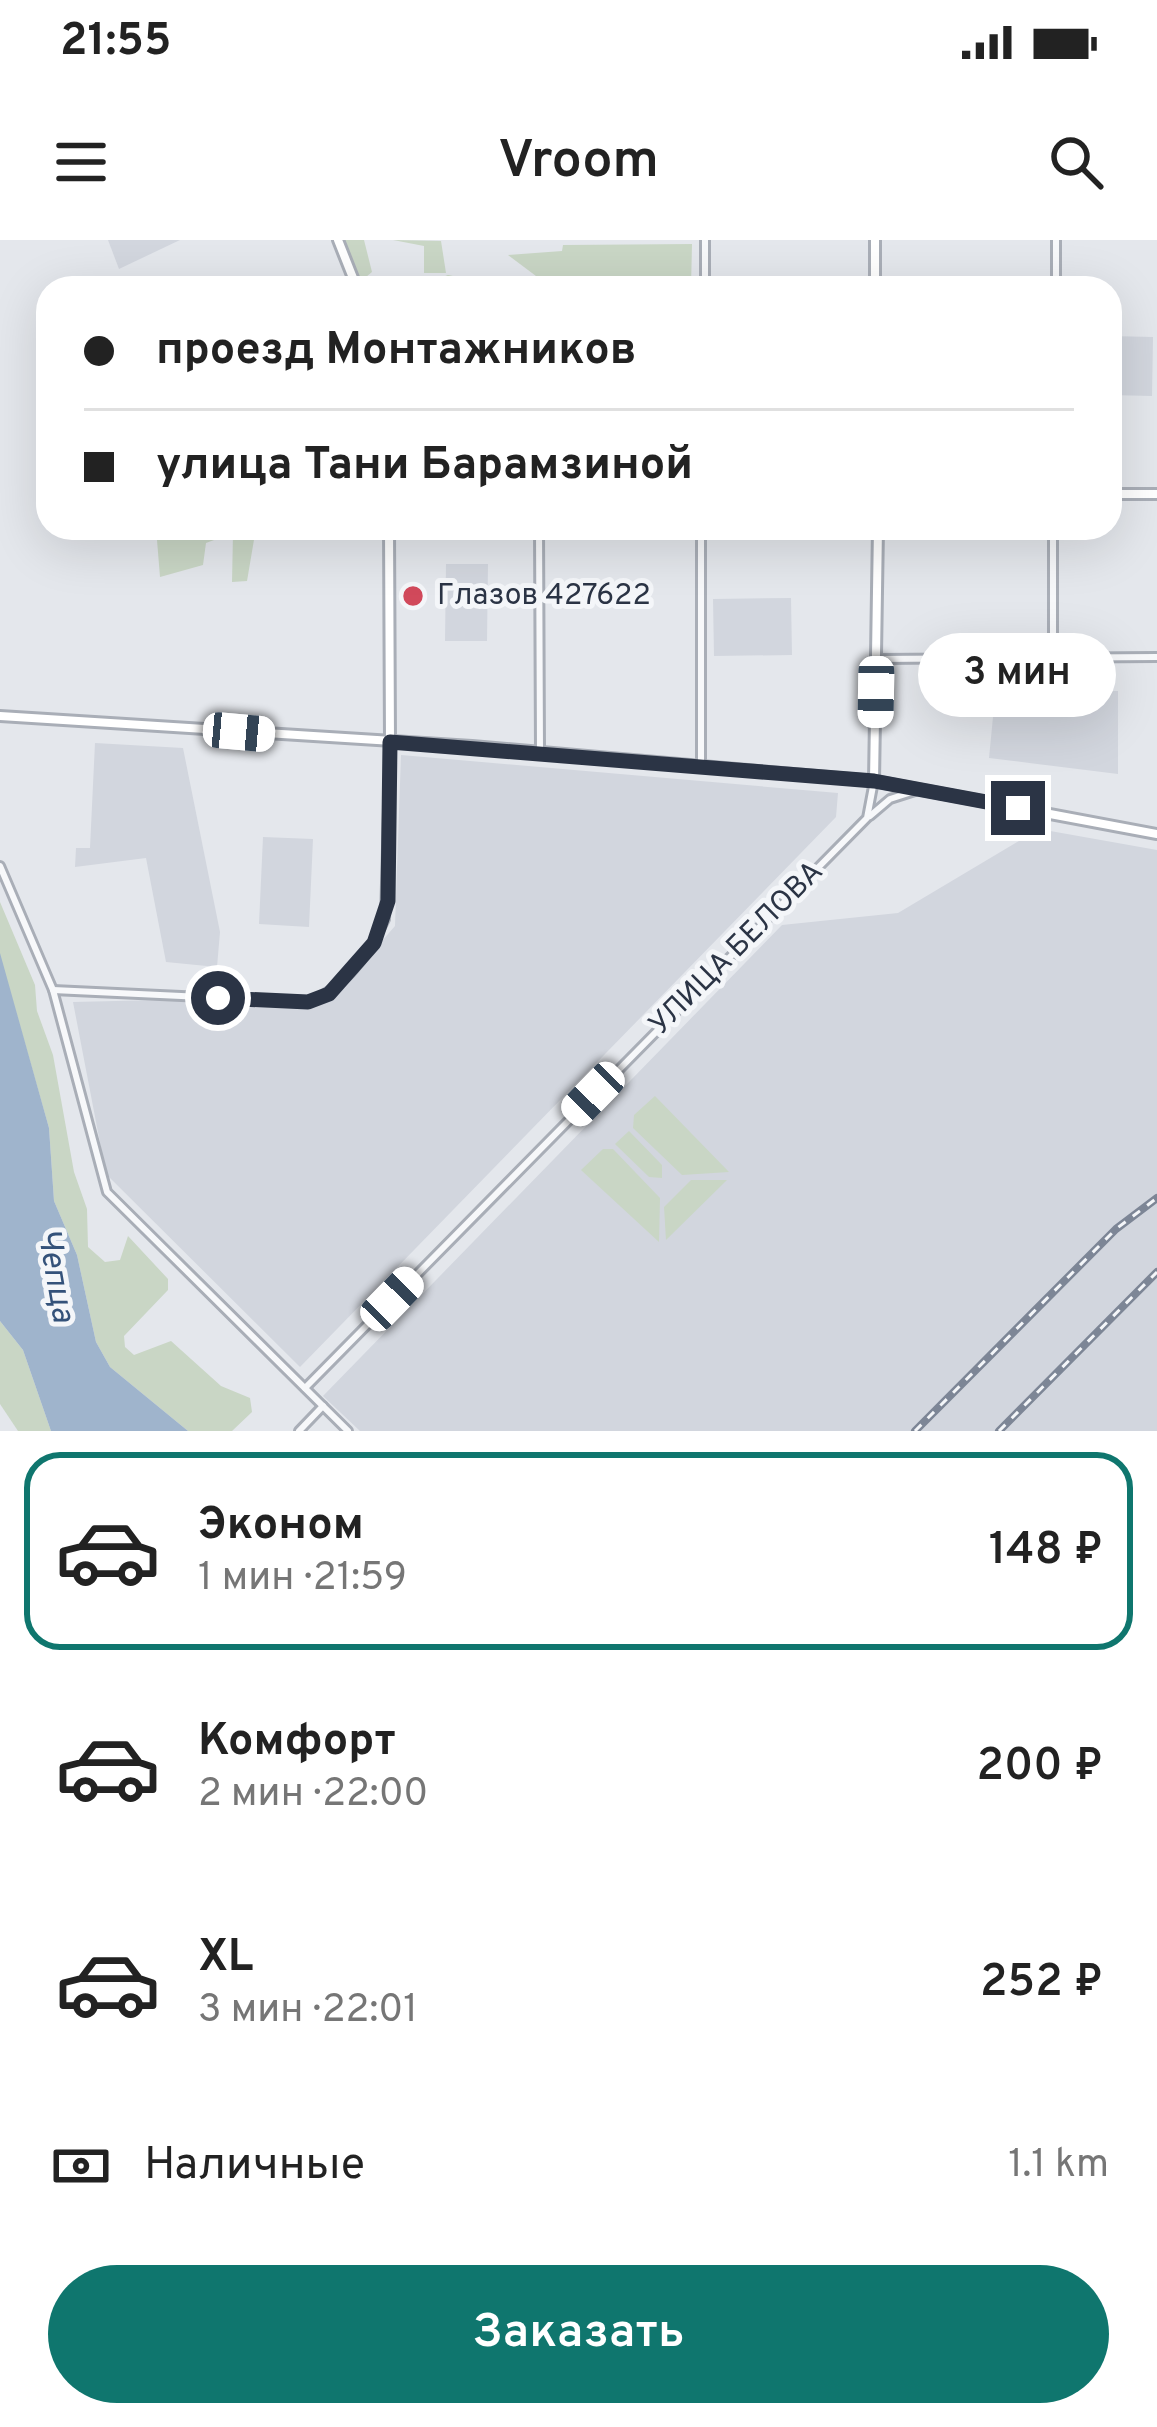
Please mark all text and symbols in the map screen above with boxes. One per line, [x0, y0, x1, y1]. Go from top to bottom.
text: 21:55 [60, 14, 171, 71]
text: Vroom [498, 128, 659, 197]
icon: menu [48, 129, 114, 195]
icon: search [1043, 129, 1109, 195]
text: проезд Монтажников [156, 323, 637, 380]
text: улица Тани Барамзиной [156, 438, 693, 495]
place label: Глазов 427622 [437, 578, 651, 615]
marker: Глазов 427622 [400, 583, 426, 609]
callout: 3 мин [919, 634, 1117, 718]
text: 3 мин [963, 650, 1071, 699]
car [857, 656, 895, 728]
car [202, 711, 276, 753]
route end [991, 781, 1045, 835]
street label: УЛИЦА БЕЛОВА [642, 854, 832, 1044]
route start [191, 971, 245, 1025]
car [555, 1056, 631, 1132]
water label: Чепца [25, 1226, 83, 1326]
car [354, 1261, 430, 1337]
icon: car [54, 1497, 162, 1605]
text: Эконом [198, 1498, 364, 1555]
text: 148 ₽ [989, 1523, 1103, 1580]
text: 1 мин · 21:59 [198, 1555, 407, 1604]
icon: car [54, 1713, 162, 1821]
text: Комфорт [198, 1714, 396, 1771]
text: 200 ₽ [976, 1739, 1103, 1796]
text: 2 мин · 22:00 [198, 1771, 428, 1820]
icon: car [54, 1929, 162, 2037]
text: XL [198, 1930, 253, 1987]
text: 252 ₽ [980, 1955, 1103, 2012]
text: 3 мин · 22:01 [198, 1987, 418, 2036]
icon: cash [48, 2133, 114, 2199]
text: Наличные [144, 2138, 365, 2195]
text: 1.1 km [1008, 2142, 1109, 2191]
button: Заказать [48, 2265, 1109, 2403]

